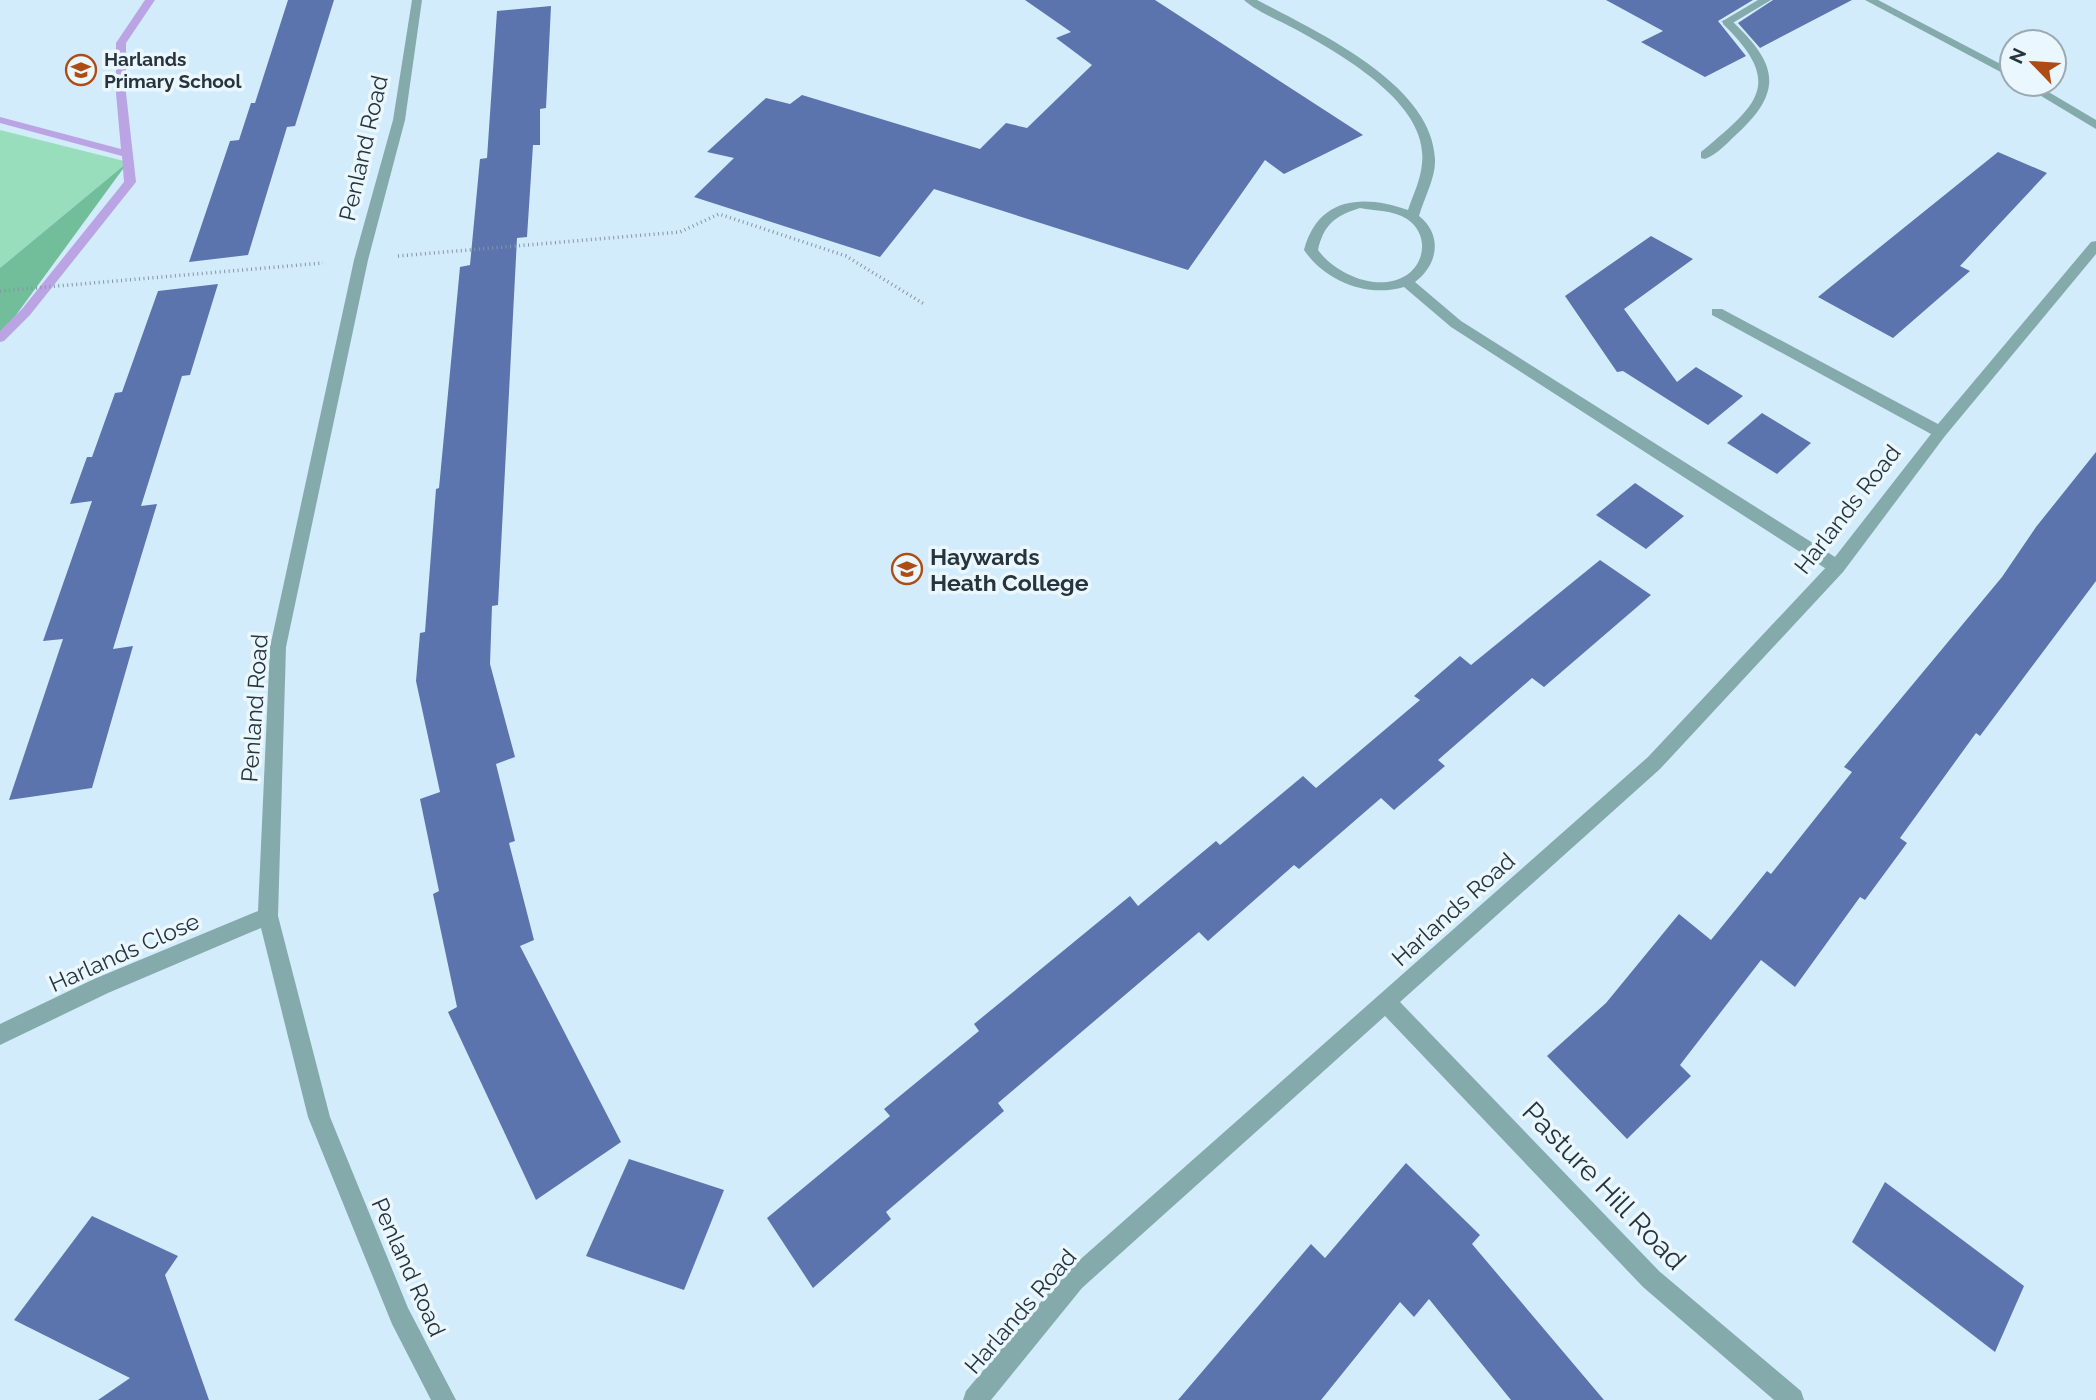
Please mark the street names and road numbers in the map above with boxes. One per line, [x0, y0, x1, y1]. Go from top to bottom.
street label: Penland Road [333, 73, 393, 223]
street label: Harlands Road [1788, 439, 1906, 579]
street label: Penland Road [235, 633, 273, 783]
street label: Harlands Road [1386, 847, 1520, 971]
street label: Harlands Close [45, 907, 203, 997]
street label: Pasture Hill Road [1516, 1095, 1692, 1277]
street label: Penland Road [366, 1194, 452, 1340]
street label: Harlands Road [959, 1243, 1081, 1379]

